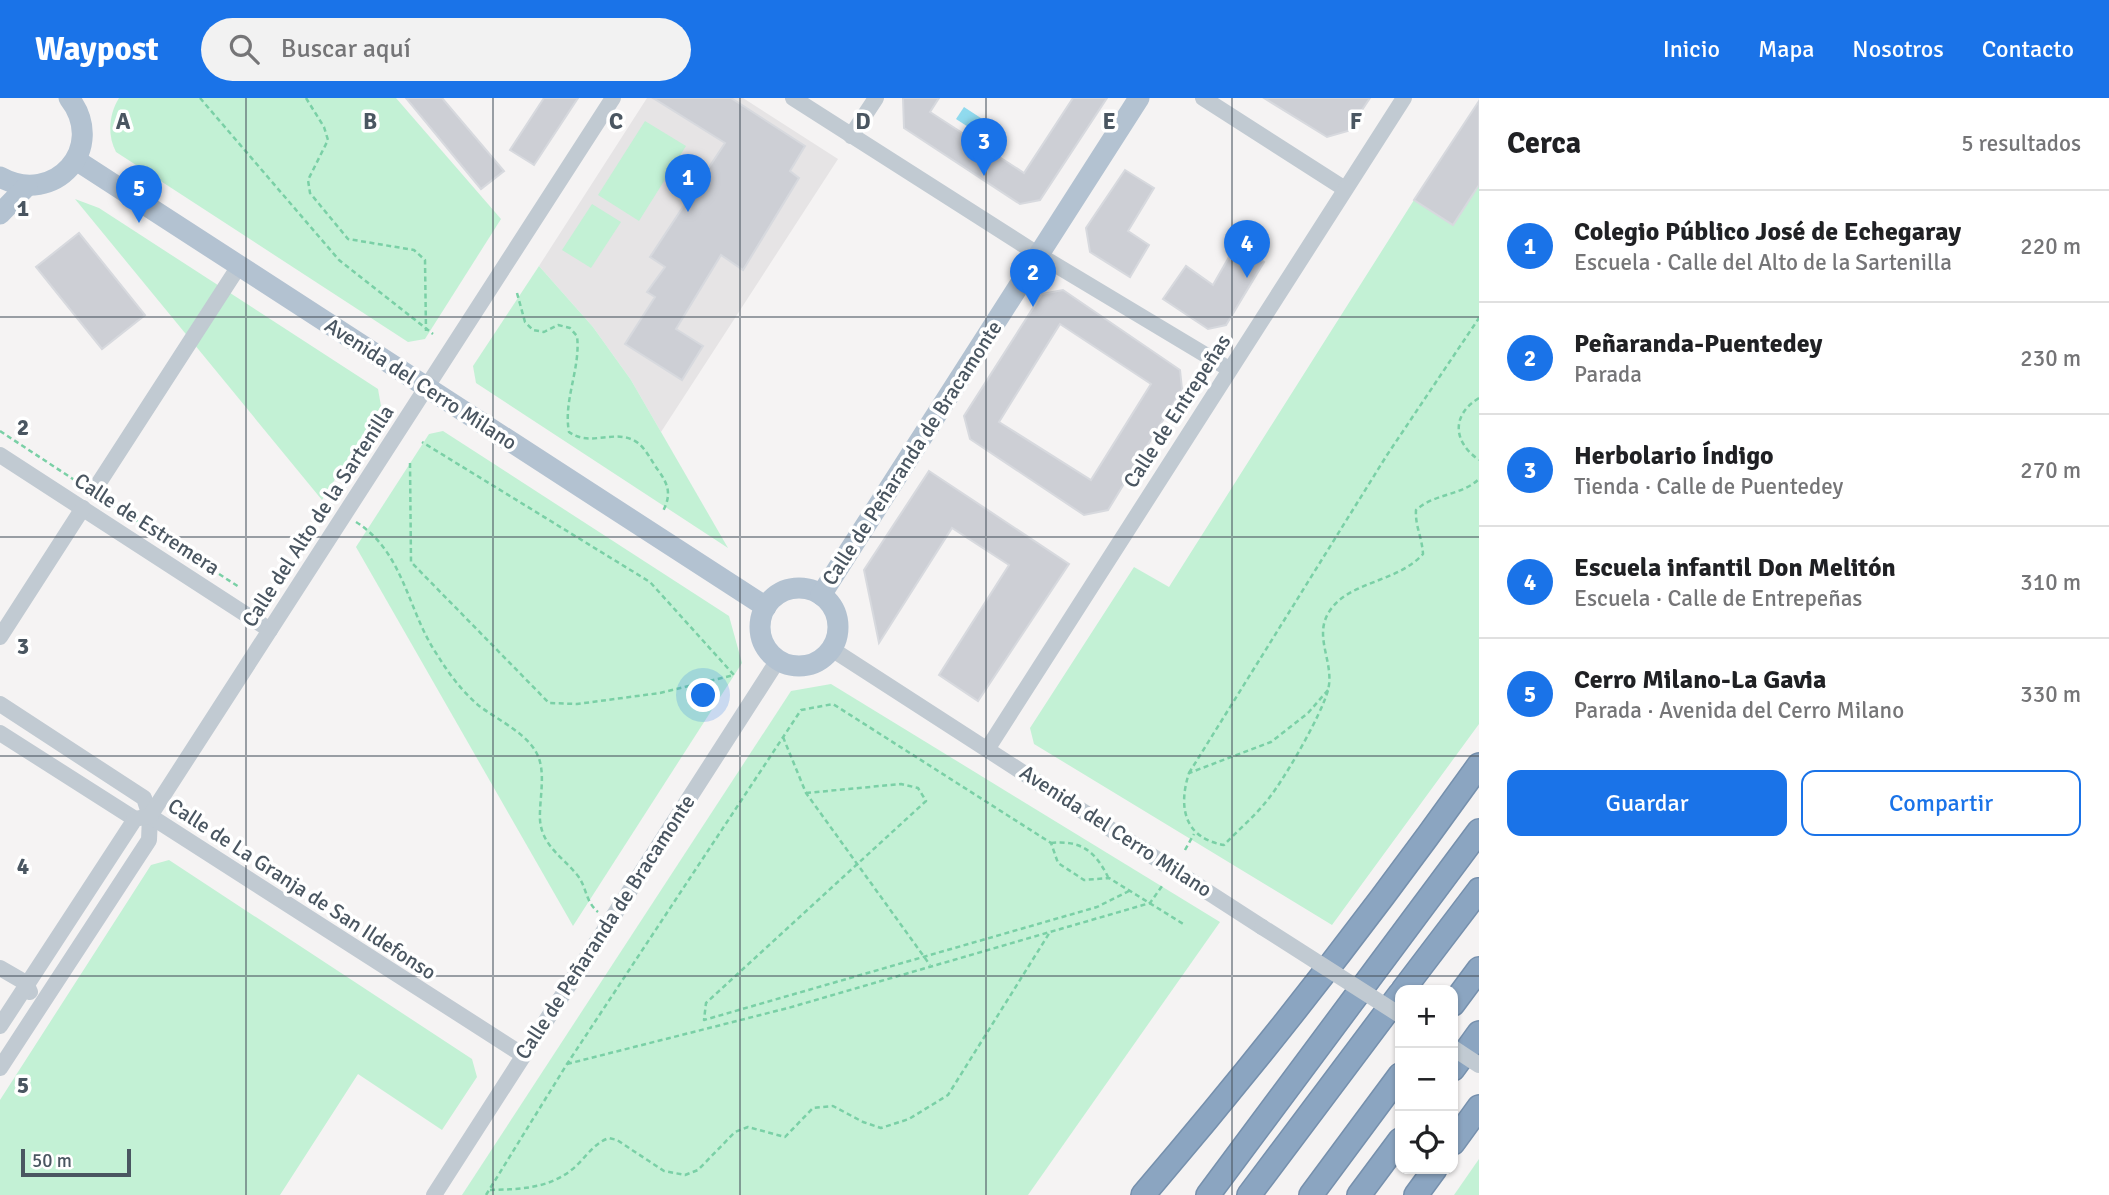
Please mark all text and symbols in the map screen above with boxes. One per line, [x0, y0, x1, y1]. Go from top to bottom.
search box [201, 18, 691, 81]
text: Waypost [35, 29, 159, 70]
icon: search [225, 30, 263, 68]
text: Buscar aquí [281, 33, 411, 65]
text: Inicio [1663, 34, 1720, 64]
text: Mapa [1758, 34, 1814, 64]
text: Nosotros [1852, 34, 1944, 64]
text: Contacto [1982, 34, 2074, 64]
text: A [116, 107, 131, 136]
text: B [363, 107, 377, 136]
text: C [609, 107, 623, 136]
text: D [855, 107, 871, 136]
text: E [1102, 107, 1116, 136]
text: F [1350, 107, 1362, 136]
pin: 3 [961, 118, 1007, 176]
text: Cerca [1507, 125, 1581, 162]
text: 5 resultados [1961, 129, 2081, 158]
pin: 1 [665, 154, 711, 212]
pin: 5 [116, 165, 162, 223]
text: 1 [17, 194, 29, 223]
text: Colegio Público José de Echegaray [1574, 216, 1961, 248]
pin: 4 [1224, 220, 1270, 278]
text: 1 [1524, 232, 1536, 261]
text: 220 m [2020, 232, 2081, 261]
text: Escuela · Calle del Alto de la Sartenilla [1574, 248, 1952, 277]
pin: 2 [1010, 249, 1056, 307]
street label: Avenida del Cerro Milano [320, 312, 522, 456]
street label: Calle de Peñaranda de Bracamonte [817, 316, 1007, 590]
text: Peñaranda-Puentedey [1574, 328, 1822, 360]
street label: Calle de Entrepeñas [1118, 329, 1236, 493]
text: 2 [1524, 344, 1536, 373]
text: 230 m [2020, 344, 2081, 373]
text: Parada [1574, 360, 1642, 389]
street label: Calle del Alto de la Sartenilla [236, 400, 400, 632]
text: 2 [17, 413, 29, 442]
text: Herbolario Índigo [1574, 440, 1774, 472]
text: 3 [1524, 456, 1536, 485]
text: 270 m [2020, 456, 2081, 485]
street label: Calle de Estremera [69, 467, 225, 581]
text: Tienda · Calle de Puentedey [1574, 472, 1843, 501]
text: Escuela infantil Don Melitón [1574, 552, 1896, 584]
text: 4 [1524, 568, 1536, 597]
text: 310 m [2020, 568, 2081, 597]
text: Escuela · Calle de Entrepeñas [1574, 584, 1862, 613]
text: 3 [17, 632, 29, 661]
text: Cerro Milano-La Gavia [1574, 664, 1826, 696]
your location [686, 678, 720, 712]
text: 5 [1524, 680, 1536, 709]
text: 330 m [2020, 680, 2081, 709]
text: Parada · Avenida del Cerro Milano [1574, 696, 1904, 725]
street label: Avenida del Cerro Milano [1015, 759, 1217, 903]
button: Guardar [1507, 770, 1787, 836]
button: Compartir [1801, 770, 2081, 836]
street label: Calle de Peñaranda de Bracamonte [510, 790, 700, 1064]
street label: Calle de La Granja de San Ildefonso [163, 792, 441, 986]
text: 4 [17, 852, 29, 881]
map controls [1395, 985, 1458, 1174]
button: + [1395, 985, 1458, 1048]
button: − [1395, 1048, 1458, 1111]
text: 5 [17, 1071, 29, 1100]
button: locate [1395, 1111, 1458, 1174]
scale bar [21, 1146, 131, 1178]
text: 50 m [32, 1149, 72, 1173]

